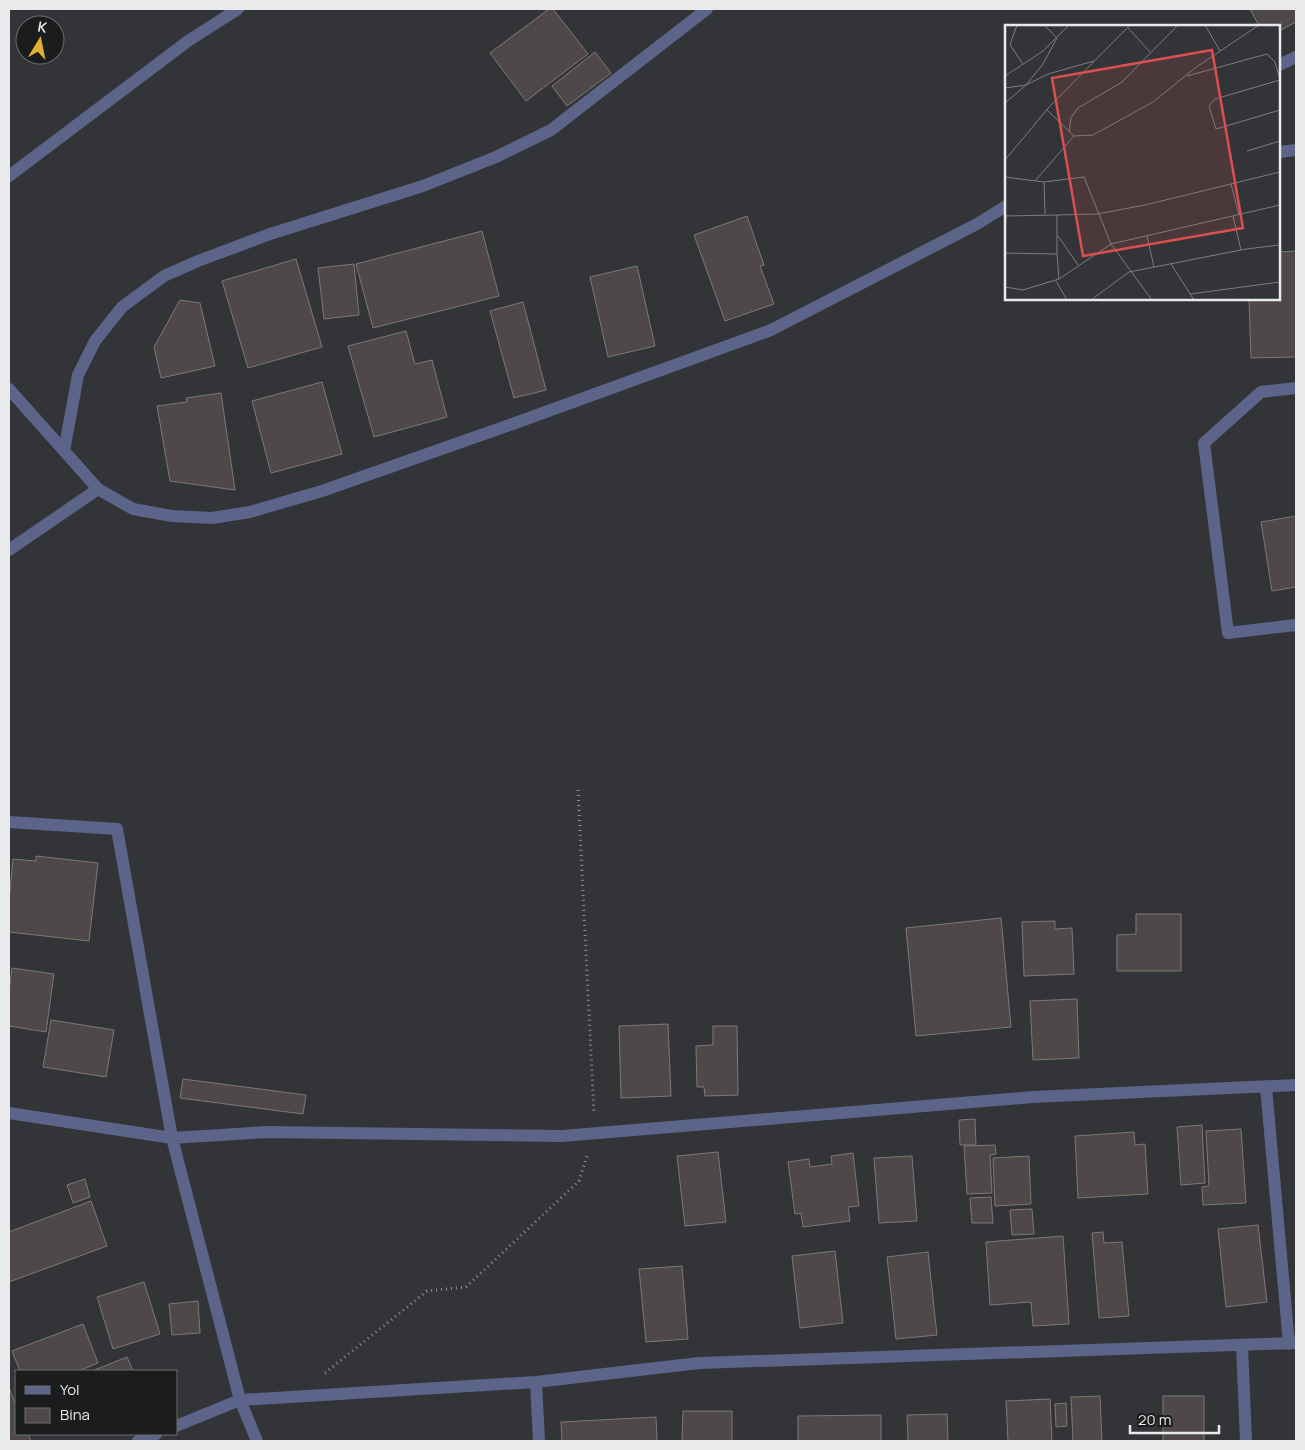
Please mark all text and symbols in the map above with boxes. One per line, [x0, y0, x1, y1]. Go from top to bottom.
north arrow [15, 15, 65, 65]
text: K [36, 17, 49, 37]
inset map [1005, 25, 1280, 300]
legend [15, 1370, 178, 1435]
text: Yol [60, 1379, 80, 1400]
scale bar [1130, 1402, 1219, 1434]
text: Bina [60, 1404, 90, 1425]
text: 20 m [1138, 1409, 1171, 1430]

